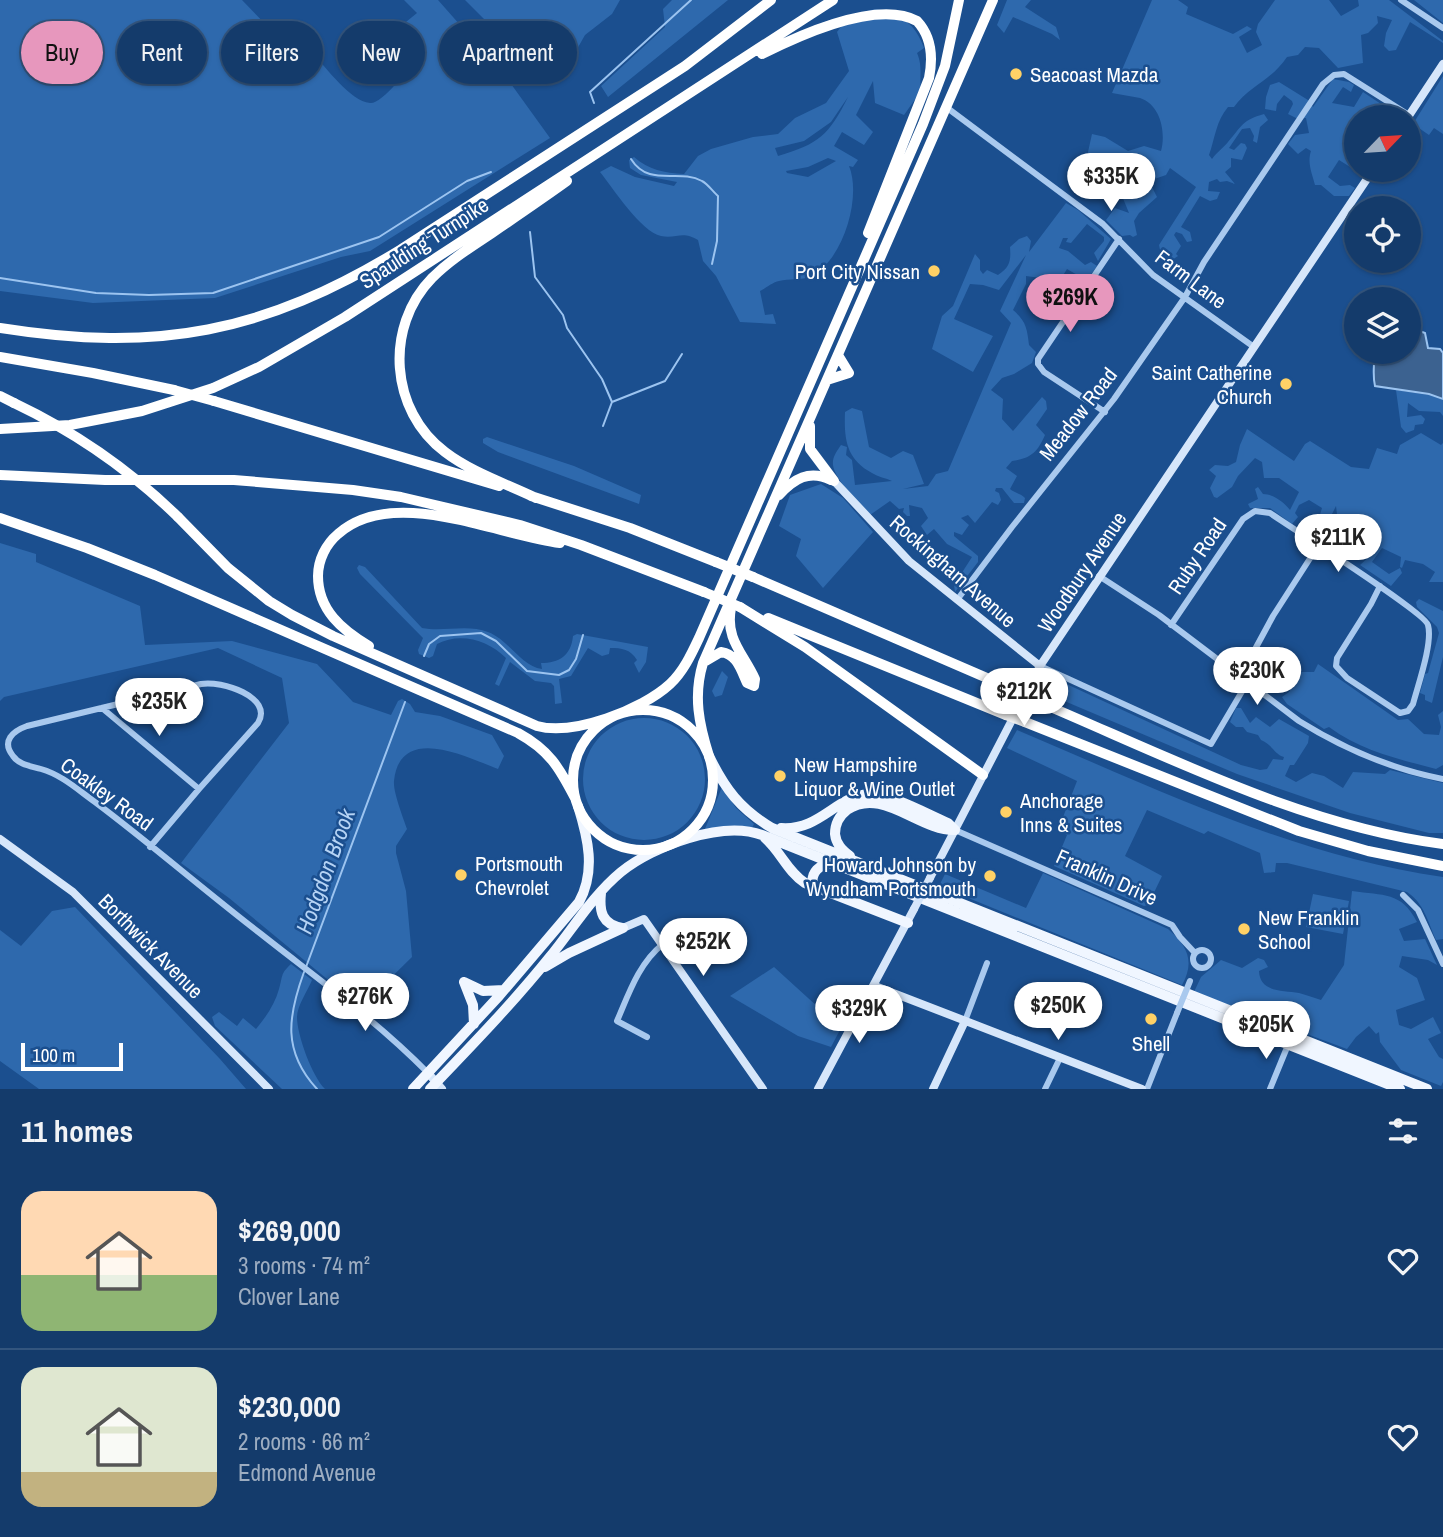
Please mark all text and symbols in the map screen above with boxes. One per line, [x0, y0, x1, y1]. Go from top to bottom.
chip: Buy [21, 21, 103, 84]
chip: Rent [117, 21, 207, 84]
chip: Filters [221, 21, 323, 84]
chip: New [337, 21, 425, 84]
chip: Apartment [439, 21, 577, 84]
place label: Seacoast Mazda [1030, 60, 1159, 89]
marker: Seacoast Mazda [1008, 66, 1024, 82]
north arrow [1344, 105, 1421, 182]
map controls [1344, 105, 1421, 364]
pin: $335K [1062, 154, 1160, 213]
text: $335K [1083, 160, 1139, 191]
street label: Spaulding Turnpike [354, 190, 494, 296]
button: locate [1344, 196, 1421, 273]
street label: Farm Lane [1149, 243, 1233, 315]
place label: Port City Nissan [795, 257, 920, 286]
marker: Port City Nissan [926, 263, 942, 279]
pin: $269K [1021, 274, 1119, 334]
text: $269K [1042, 281, 1098, 312]
button: layers [1344, 287, 1421, 364]
place label: Saint Catherine Church [1151, 358, 1272, 411]
street label: Meadow Road [1032, 361, 1124, 467]
marker: Saint Catherine Church [1278, 376, 1294, 392]
street label: Woodbury Avenue [1031, 506, 1133, 638]
street label: Rockingham Avenue [884, 508, 1022, 634]
street label: Ruby Road [1161, 512, 1233, 600]
pin: $211K [1289, 514, 1387, 574]
text: $211K [1311, 521, 1365, 552]
pin: $230K [1208, 648, 1306, 707]
text: $230K [1229, 654, 1285, 685]
pin: $212K [975, 668, 1073, 728]
text: $212K [996, 675, 1052, 706]
pin: $235K [110, 678, 208, 738]
text: $235K [131, 685, 187, 716]
street label: Coakley Road [55, 750, 159, 838]
place label: New Hampshire Liquor & Wine Outlet [794, 750, 955, 803]
marker: New Hampshire Liquor & Wine Outlet [772, 768, 788, 784]
place label: Anchorage Inns & Suites [1019, 786, 1122, 839]
water label: Hodgdon Brook [288, 803, 363, 938]
marker: Anchorage Inns & Suites [998, 804, 1014, 820]
street label: Franklin Drive [1052, 842, 1162, 912]
place label: Portsmouth Chevrolet [475, 849, 563, 902]
place label: Howard Johnson by Wyndham Portsmouth [806, 850, 976, 903]
marker: Portsmouth Chevrolet [453, 867, 469, 883]
marker: Howard Johnson by Wyndham Portsmouth [982, 868, 998, 884]
street label: Borthwick Avenue [92, 887, 210, 1005]
place label: New Franklin School [1258, 903, 1359, 956]
pin: $252K [654, 918, 752, 978]
marker: New Franklin School [1236, 921, 1252, 937]
text: $252K [675, 925, 731, 956]
pin: $276K [316, 974, 414, 1033]
text: $276K [337, 980, 393, 1011]
pin: $250K [1009, 982, 1107, 1042]
pin: $329K [810, 986, 908, 1045]
text: $250K [1030, 989, 1086, 1020]
text: $329K [831, 992, 887, 1023]
pin: $205K [1217, 1002, 1315, 1061]
text: $205K [1238, 1008, 1294, 1039]
marker: Shell [1143, 1011, 1159, 1027]
place label: Shell [1132, 1029, 1170, 1058]
scale bar [21, 1040, 122, 1072]
text: 100 m [32, 1042, 75, 1068]
text: 11 homes [21, 1111, 133, 1151]
icon: filters [1384, 1112, 1422, 1150]
text: $269,000 [238, 1210, 341, 1250]
icon: home [77, 1219, 161, 1303]
icon: heart [1384, 1242, 1422, 1280]
text: 3 rooms · 74 m² [238, 1250, 370, 1281]
text: Clover Lane [238, 1281, 340, 1312]
text: $230,000 [238, 1386, 341, 1426]
icon: home [77, 1395, 161, 1479]
icon: heart [1384, 1418, 1422, 1456]
text: 2 rooms · 66 m² [238, 1426, 370, 1457]
text: Edmond Avenue [238, 1457, 376, 1488]

